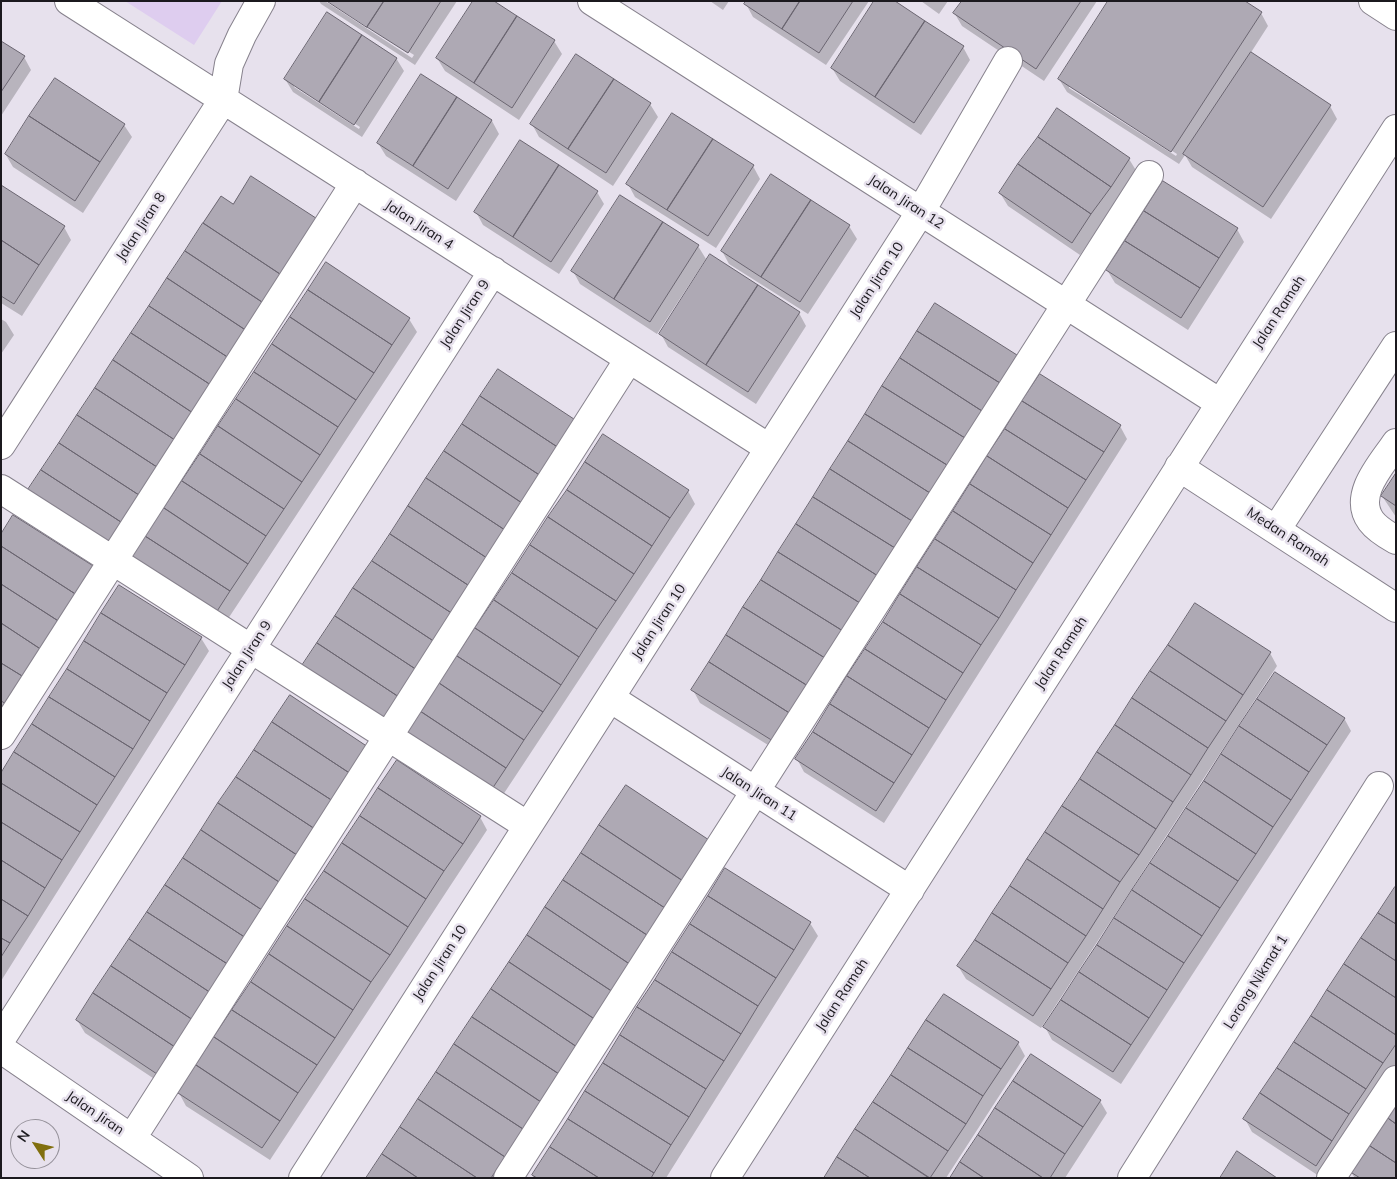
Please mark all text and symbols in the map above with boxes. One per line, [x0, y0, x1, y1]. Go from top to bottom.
street label: Jalan Jiran 12 [865, 171, 947, 233]
street label: Jalan Jiran 8 [113, 190, 169, 264]
street label: Jalan Jiran 4 [382, 197, 456, 253]
street label: Jalan Jiran 10 [846, 239, 908, 321]
street label: Jalan Ramah [1249, 272, 1309, 352]
street label: Jalan Jiran 9 [437, 277, 493, 351]
street label: Medan Ramah [1243, 504, 1333, 570]
street label: Jalan Jiran 10 [628, 581, 690, 663]
street label: Jalan Ramah [1031, 613, 1091, 693]
street label: Jalan Jiran 9 [219, 618, 275, 692]
street label: Jalan Jiran 11 [718, 763, 800, 825]
street label: Jalan Jiran 10 [409, 922, 471, 1004]
street label: Lorong Nikmat 1 [1220, 932, 1292, 1032]
street label: Jalan Ramah [812, 955, 872, 1035]
street label: Jalan Jiran [63, 1088, 127, 1138]
north arrow [10, 1119, 60, 1169]
text: N [13, 1126, 34, 1145]

